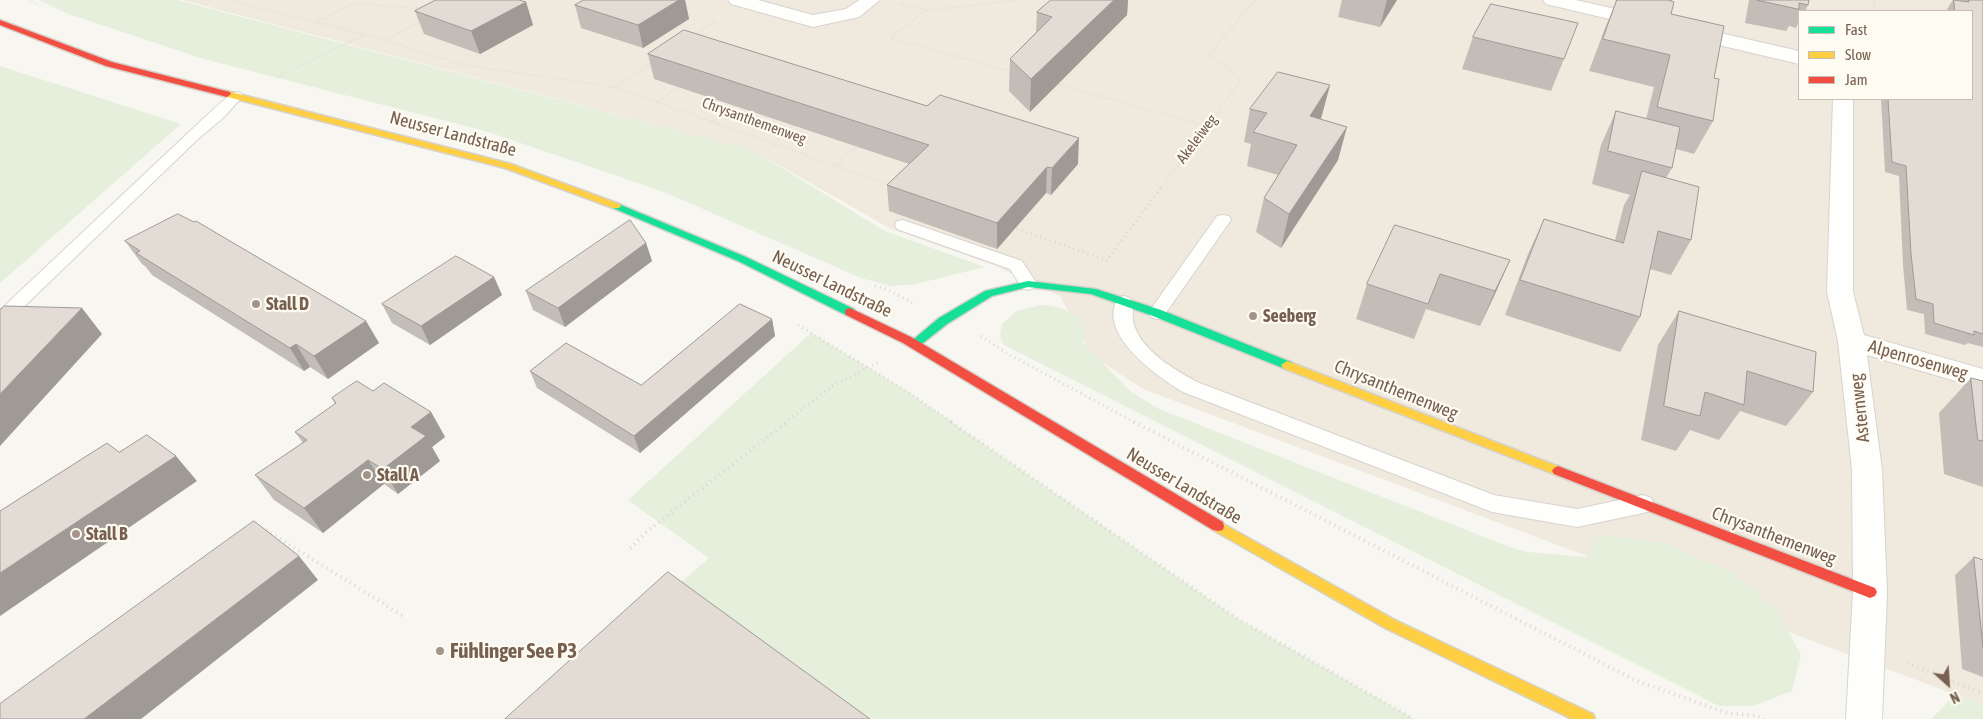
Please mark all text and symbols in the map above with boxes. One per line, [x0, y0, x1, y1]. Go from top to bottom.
legend [1798, 10, 1973, 100]
text: Fast [1845, 21, 1867, 38]
text: Slow [1845, 46, 1871, 63]
text: Jam [1845, 71, 1868, 88]
street label: Chrysanthemenweg [699, 94, 809, 148]
street label: Neusser Landstraße [387, 107, 519, 161]
street label: Akeleiweg [1173, 111, 1221, 167]
street label: Neusser Landstraße [769, 246, 895, 322]
place label: Stall D [266, 293, 309, 315]
marker: Stall D [250, 298, 262, 310]
place label: Seeberg [1263, 305, 1316, 327]
marker: Seeberg [1247, 310, 1259, 322]
street label: Alpenrosenweg [1866, 335, 1970, 385]
street label: Chrysanthemenweg [1331, 355, 1461, 425]
street label: Asternweg [1846, 373, 1874, 443]
street label: Neusser Landstraße [1123, 443, 1245, 529]
place label: Stall A [377, 464, 419, 486]
marker: Stall A [361, 469, 373, 481]
street label: Chrysanthemenweg [1709, 502, 1839, 570]
place label: Stall B [86, 523, 128, 545]
marker: Stall B [70, 528, 82, 540]
place label: Fühlinger See P3 [450, 638, 577, 664]
marker: Fühlinger See P3 [434, 645, 446, 657]
north arrow [1923, 659, 1973, 709]
text: N [1947, 688, 1962, 706]

